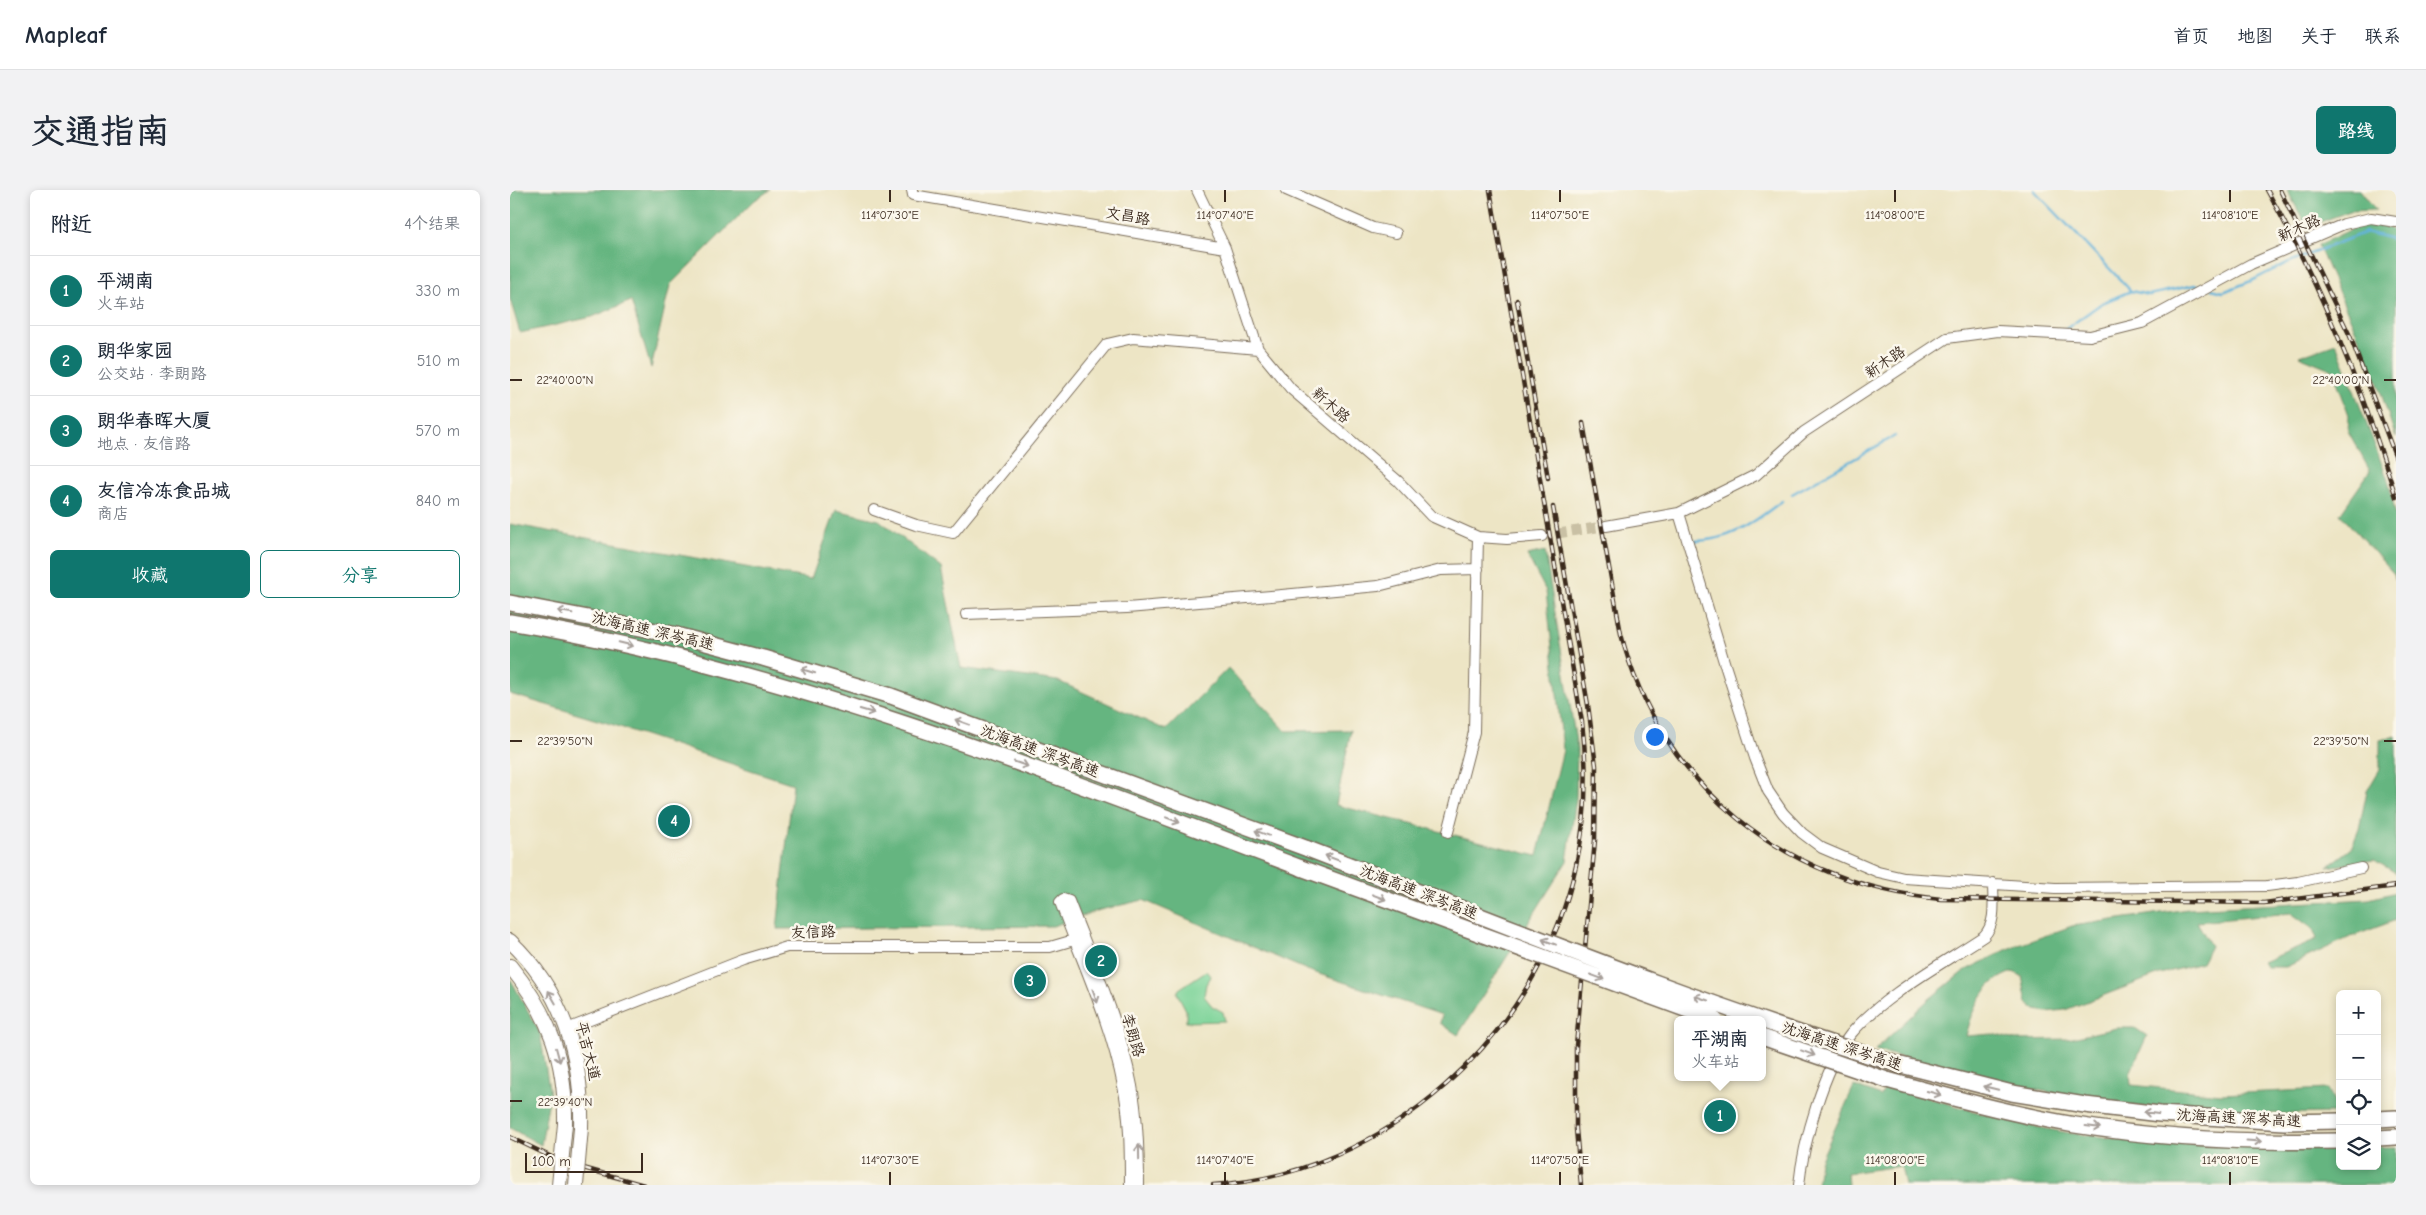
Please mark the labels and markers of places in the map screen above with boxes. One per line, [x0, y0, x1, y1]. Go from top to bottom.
pin: 4 [658, 802, 690, 840]
pin: 2 [1085, 942, 1117, 980]
pin: 3 [1014, 962, 1046, 1000]
pin: 1 [1704, 1097, 1736, 1135]

